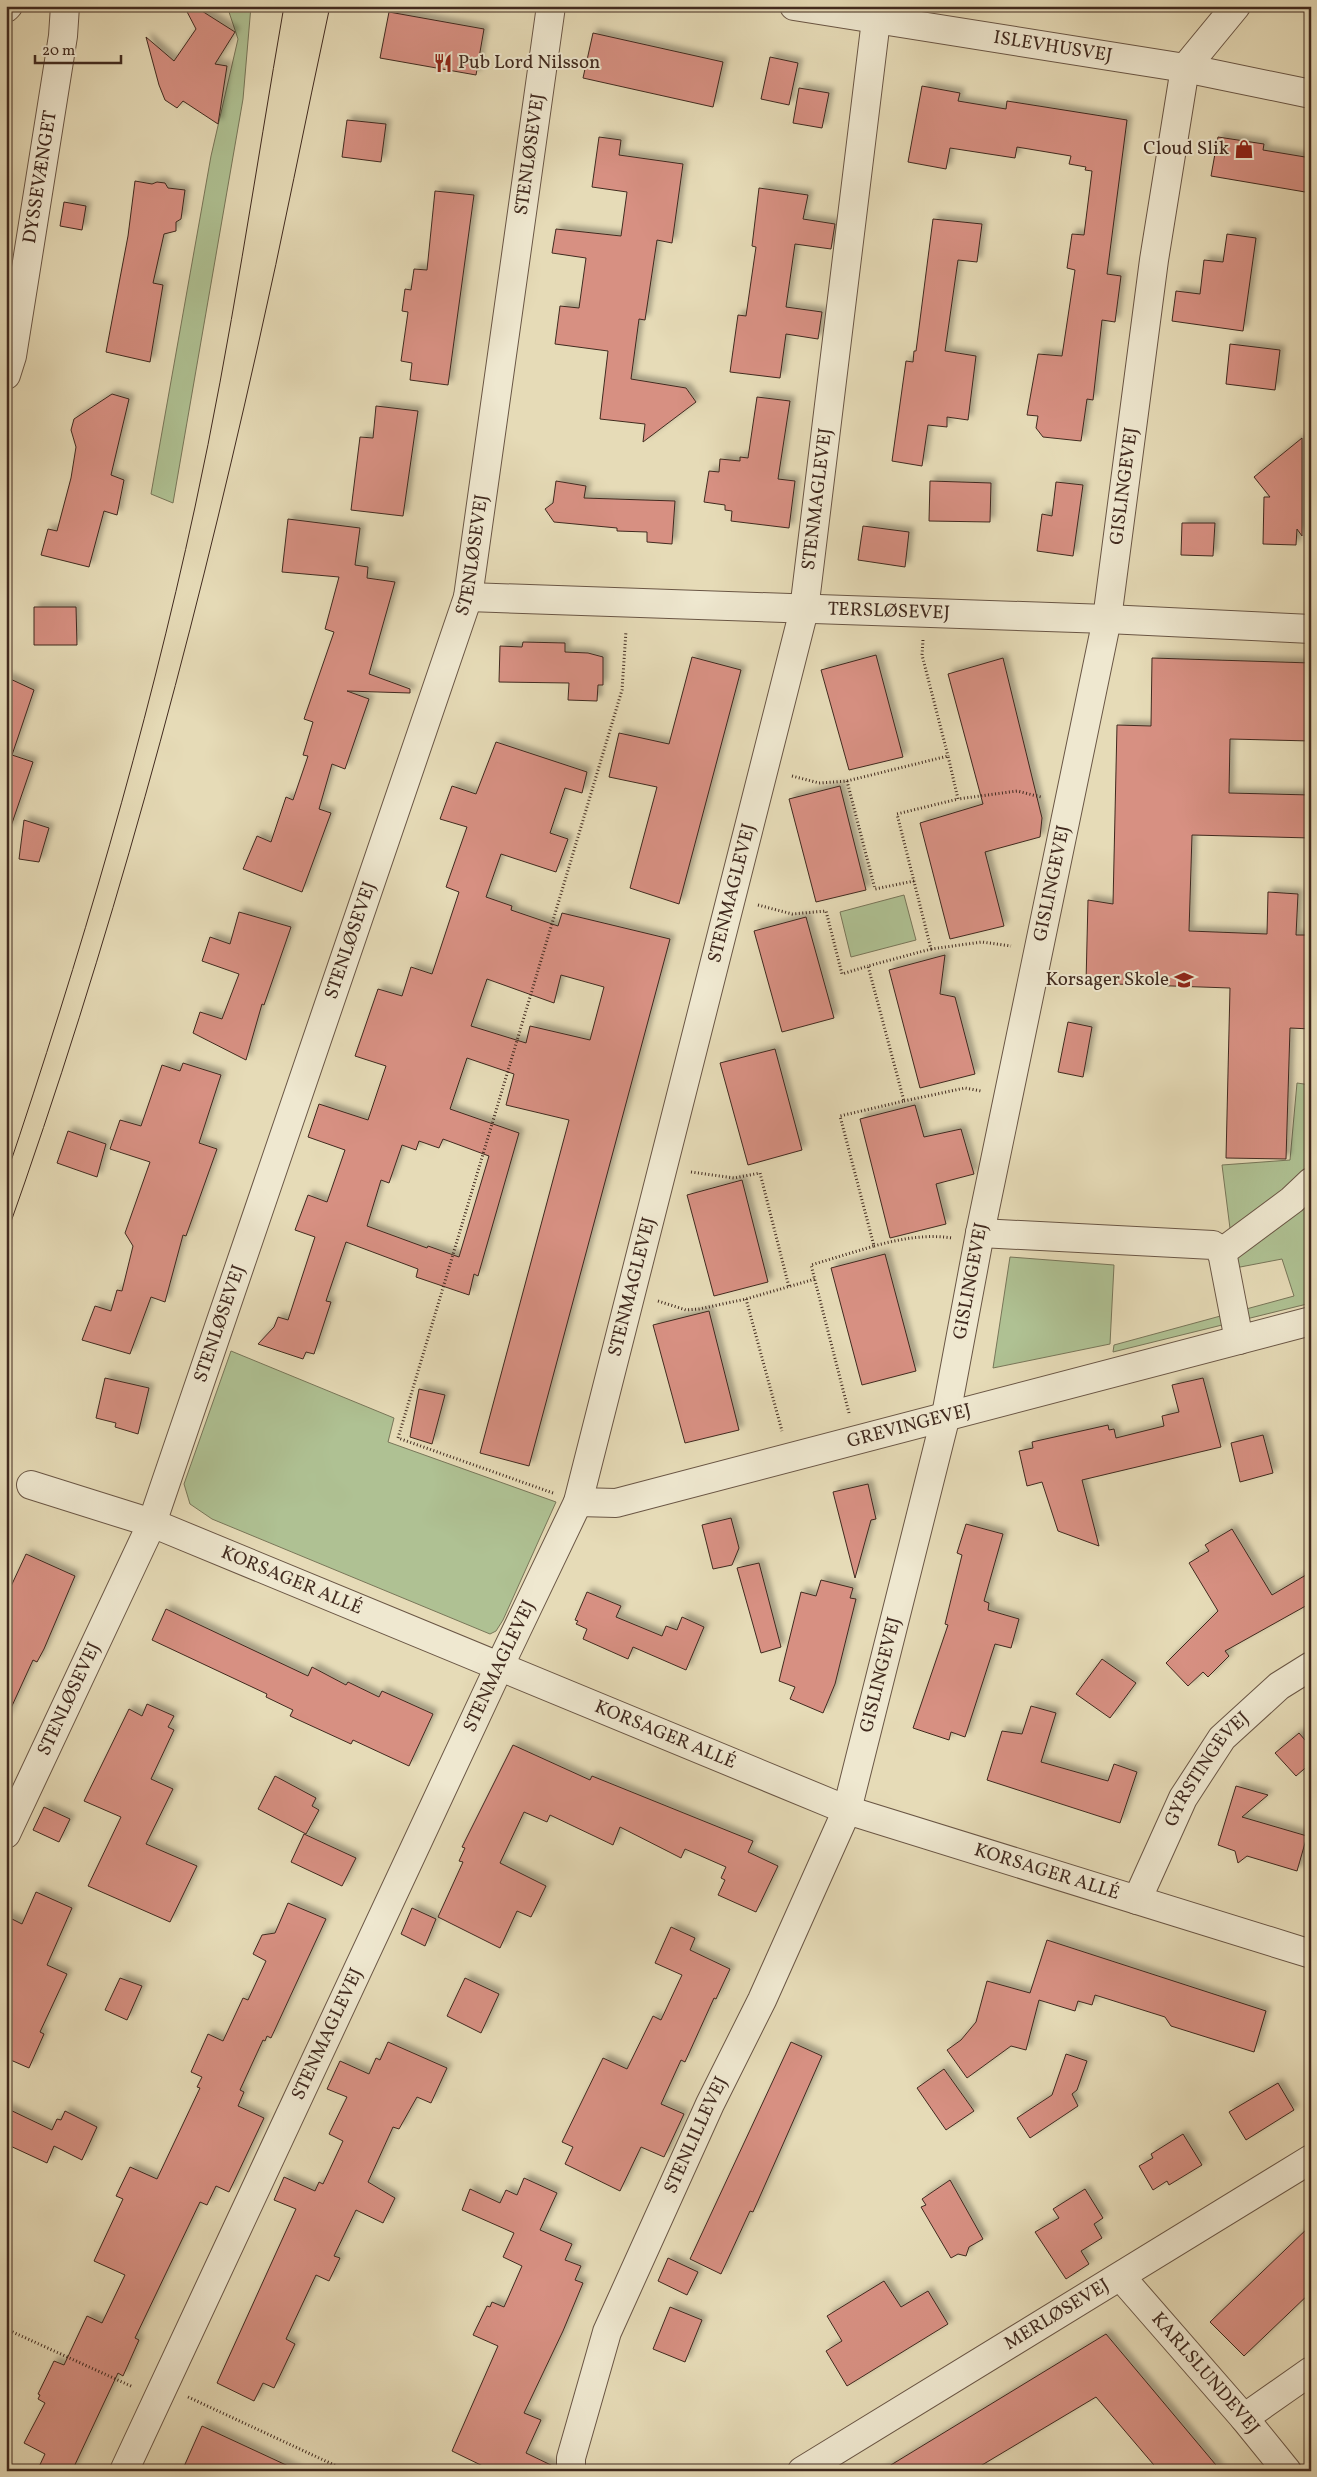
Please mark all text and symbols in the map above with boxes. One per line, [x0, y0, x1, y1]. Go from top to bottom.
street label: ISLEVHUSVEJ [991, 25, 1114, 69]
scale bar [35, 32, 121, 64]
text: 20 m [42, 41, 75, 62]
place label: Pub Lord Nilsson [458, 50, 600, 76]
restaurant icon: Pub Lord Nilsson [432, 52, 454, 74]
street label: STENLØSEVEJ [509, 92, 552, 217]
street label: DYSSEVÆNGET [17, 109, 64, 246]
place label: Cloud Slik [1143, 136, 1229, 162]
shop icon: Cloud Slik [1233, 138, 1255, 160]
street label: GISLINGEVEJ [1104, 426, 1145, 546]
street label: STENMAGLEVEJ [796, 427, 839, 572]
street label: STENLØSEVEJ [449, 493, 495, 620]
street label: TERSLØSEVEJ [827, 596, 950, 627]
street label: STENMAGLEVEJ [702, 821, 762, 966]
street label: GISLINGEVEJ [1028, 823, 1077, 944]
street label: STENLØSEVEJ [319, 878, 383, 1003]
place label: Korsager Skole [1046, 967, 1169, 993]
school or university icon: Korsager Skole [1173, 969, 1195, 991]
street label: STENMAGLEVEJ [602, 1214, 663, 1359]
street label: GISLINGEVEJ [947, 1220, 995, 1342]
street label: STENLØSEVEJ [188, 1262, 252, 1386]
street label: GREVINGEVEJ [844, 1398, 974, 1455]
street label: KORSAGER ALLÉ [217, 1540, 366, 1622]
street label: STENMAGLEVEJ [457, 1596, 542, 1737]
street label: GISLINGEVEJ [854, 1614, 908, 1735]
street label: STENLØSEVEJ [31, 1638, 107, 1760]
street label: KORSAGER ALLÉ [590, 1694, 740, 1776]
street label: GYRSTINGEVEJ [1159, 1706, 1255, 1831]
street label: KORSAGER ALLÉ [971, 1837, 1123, 1907]
street label: STENMAGLEVEJ [286, 1964, 370, 2104]
street label: STENLILLEVEJ [658, 2072, 735, 2198]
street label: MERLØSEVEJ [999, 2273, 1114, 2357]
street label: KARLSLUNDEVEJ [1145, 2307, 1265, 2440]

